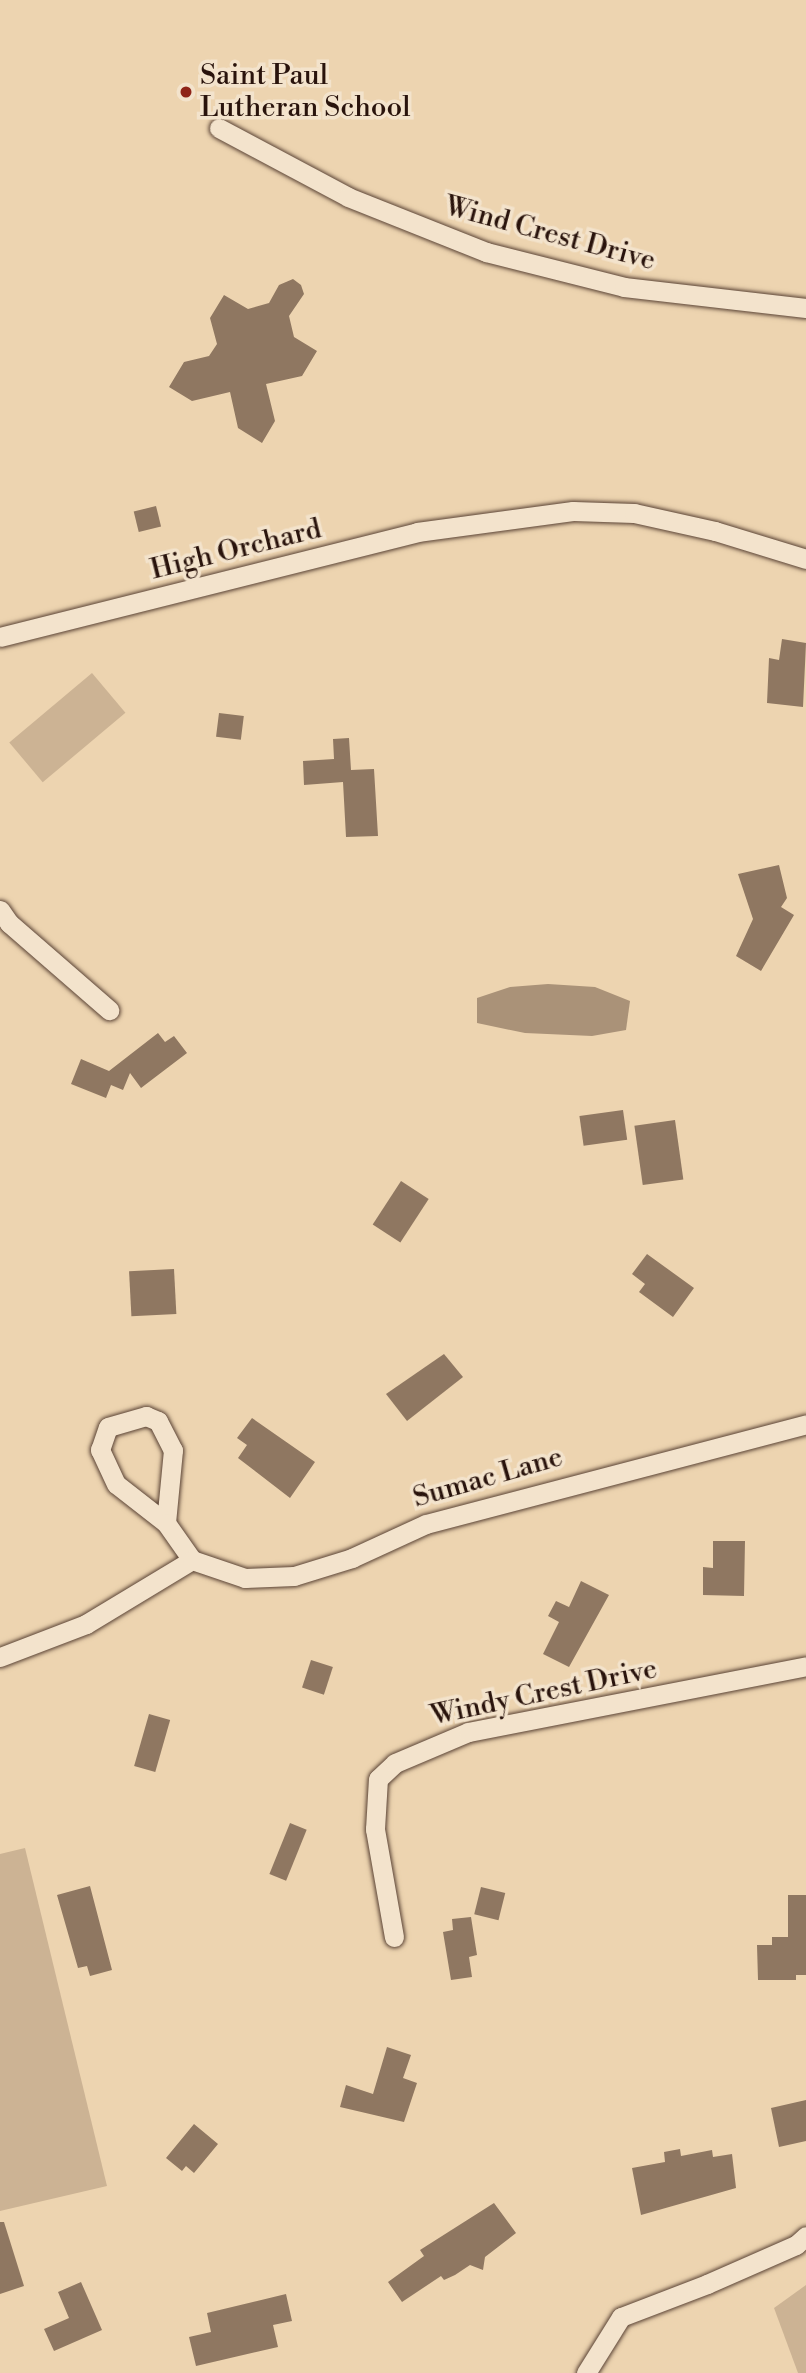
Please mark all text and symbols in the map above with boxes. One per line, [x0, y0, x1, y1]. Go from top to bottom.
place label: Saint Paul Lutheran School [200, 59, 411, 125]
marker: Saint Paul Lutheran School [178, 84, 194, 100]
street label: Wind Crest Drive [441, 190, 659, 278]
street label: High Orchard [147, 513, 325, 587]
street label: Sumac Lane [409, 1441, 567, 1515]
street label: Windy Crest Drive [428, 1653, 660, 1733]

